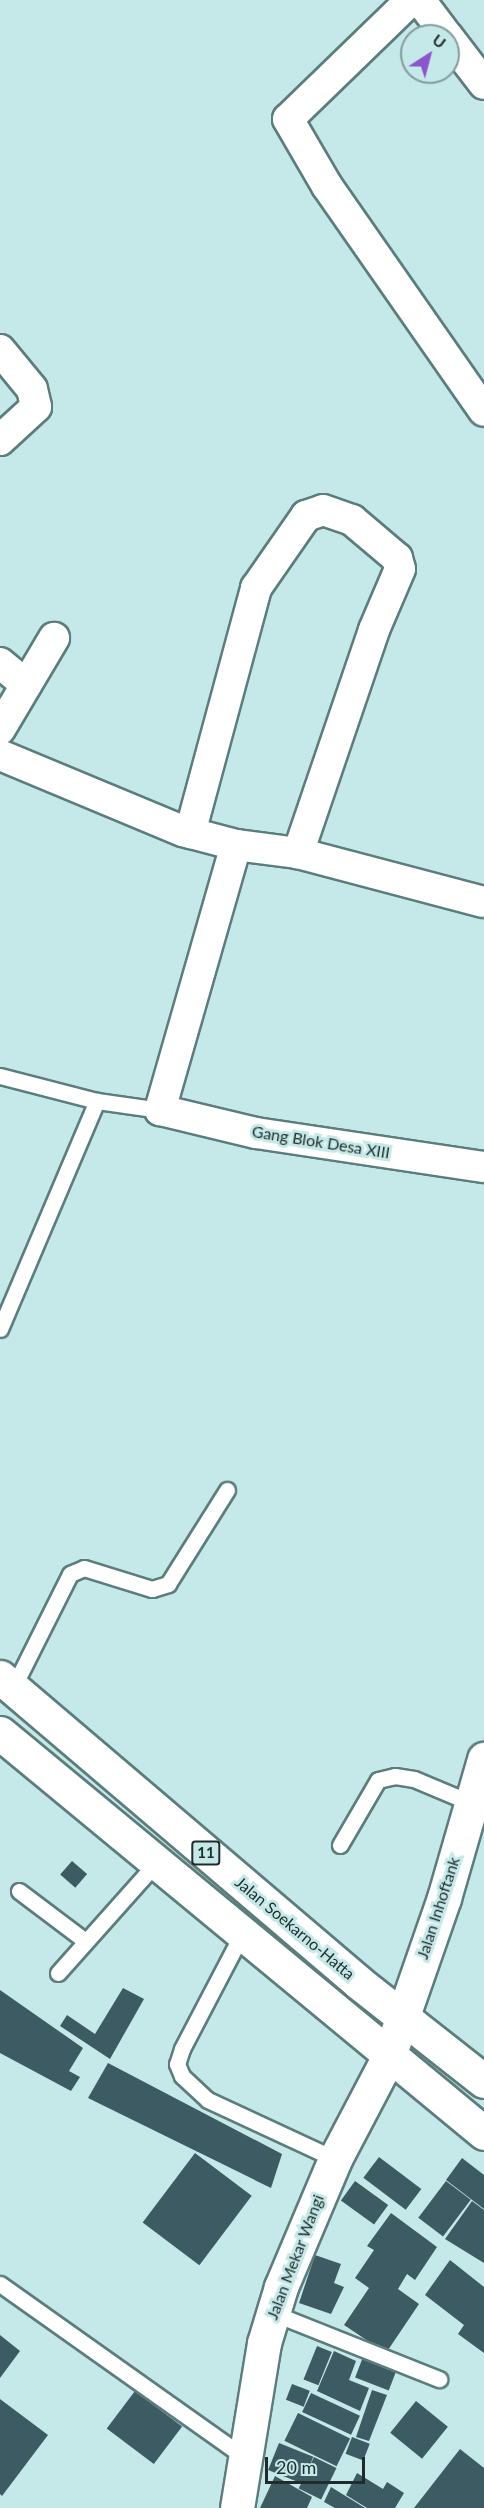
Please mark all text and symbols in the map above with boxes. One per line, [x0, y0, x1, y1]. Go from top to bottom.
north arrow [400, 24, 460, 84]
text: U [429, 29, 450, 52]
street label: Gang Blok Desa XIII [251, 1122, 391, 1162]
road number: 11 [191, 1841, 221, 1865]
street label: Jalan Inhoftank [412, 1855, 464, 1961]
street label: Jalan Soekarno-Hatta [231, 1872, 359, 1984]
street label: Jalan Mekar Wangi [262, 2192, 328, 2322]
scale bar [268, 2445, 368, 2483]
text: 20 m [276, 2456, 316, 2478]

